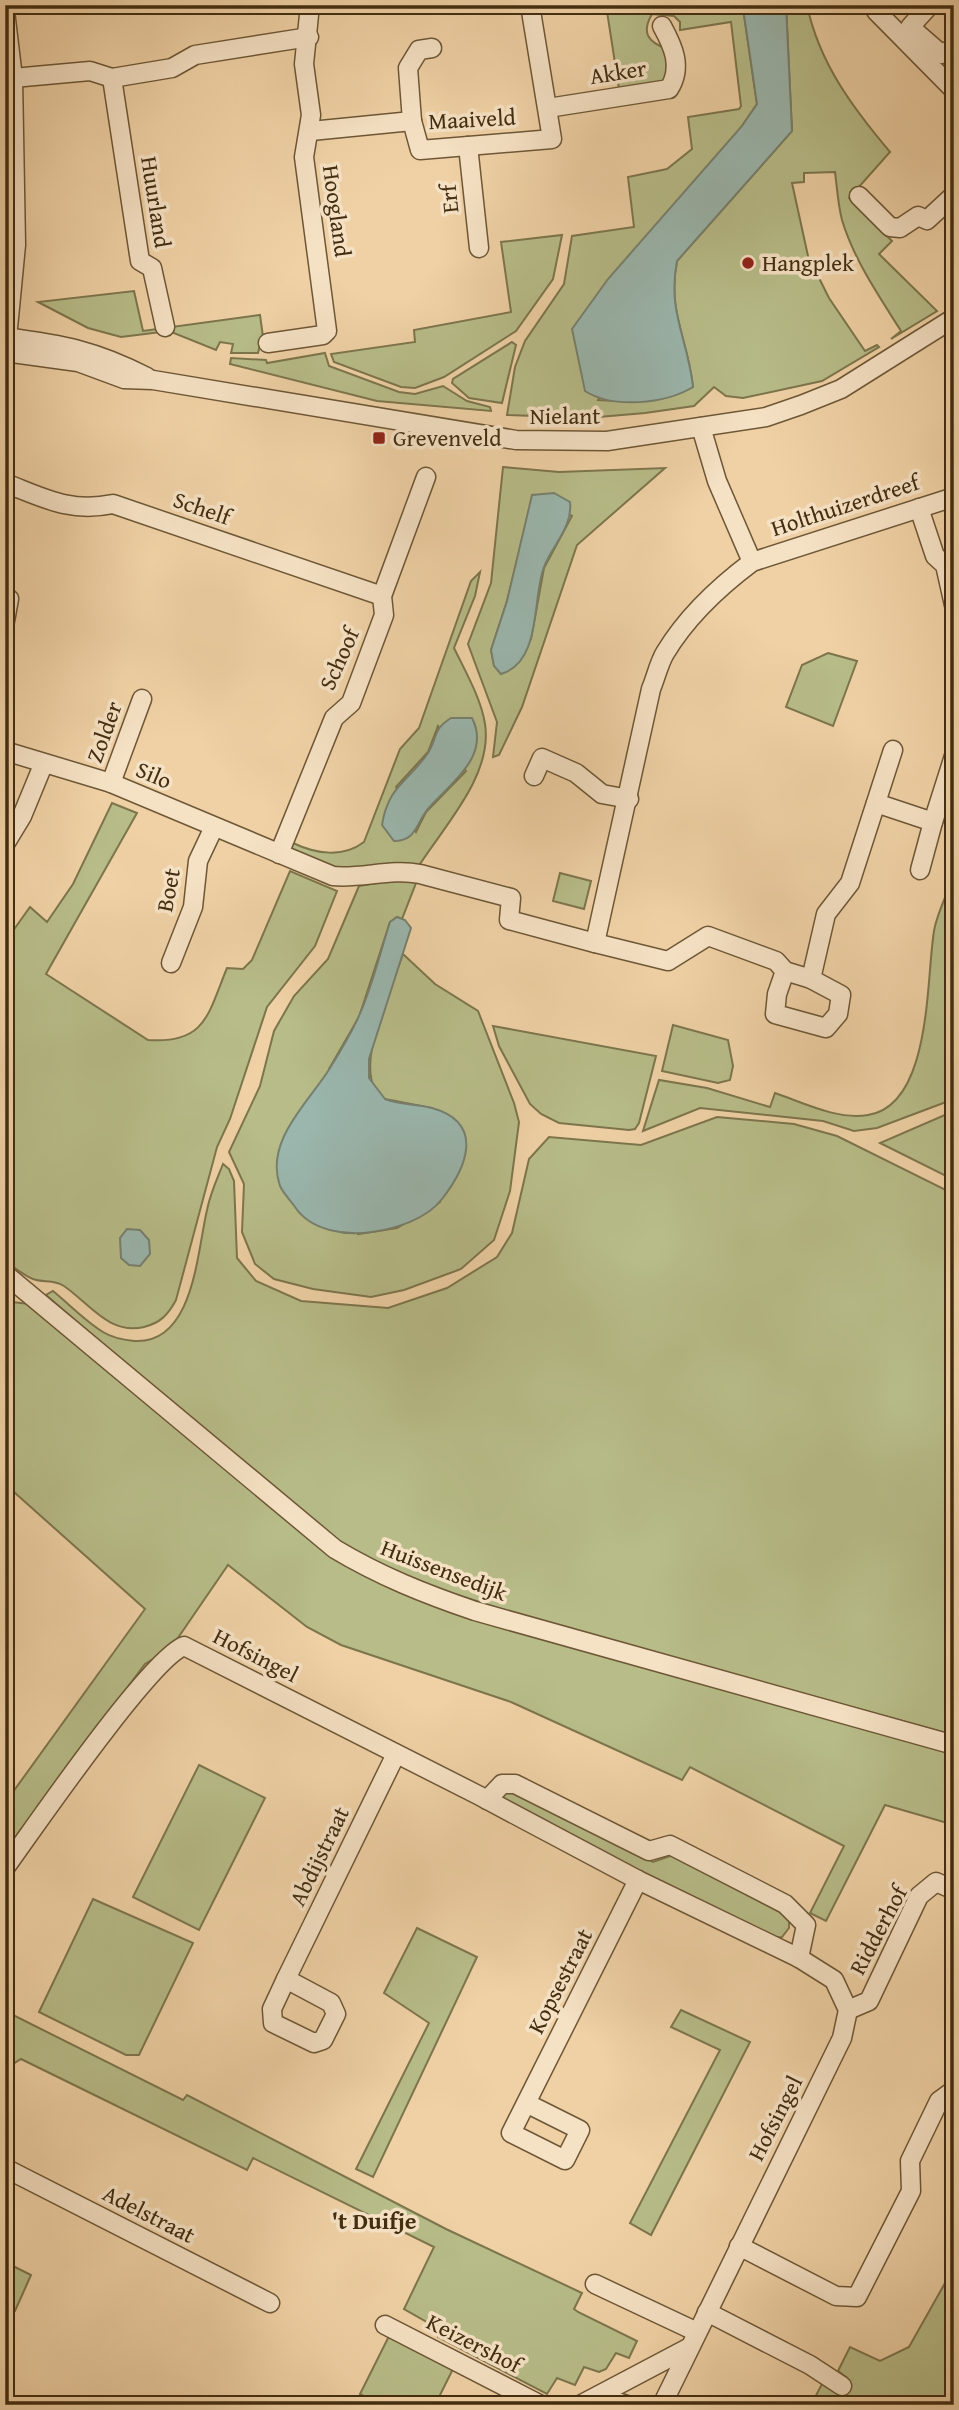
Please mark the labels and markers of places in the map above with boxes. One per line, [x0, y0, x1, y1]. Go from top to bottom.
place label: Hangplek [762, 246, 854, 279]
marker: Hangplek [740, 255, 756, 271]
place label: Grevenveld [393, 421, 502, 454]
marker: Grevenveld [371, 430, 387, 446]

